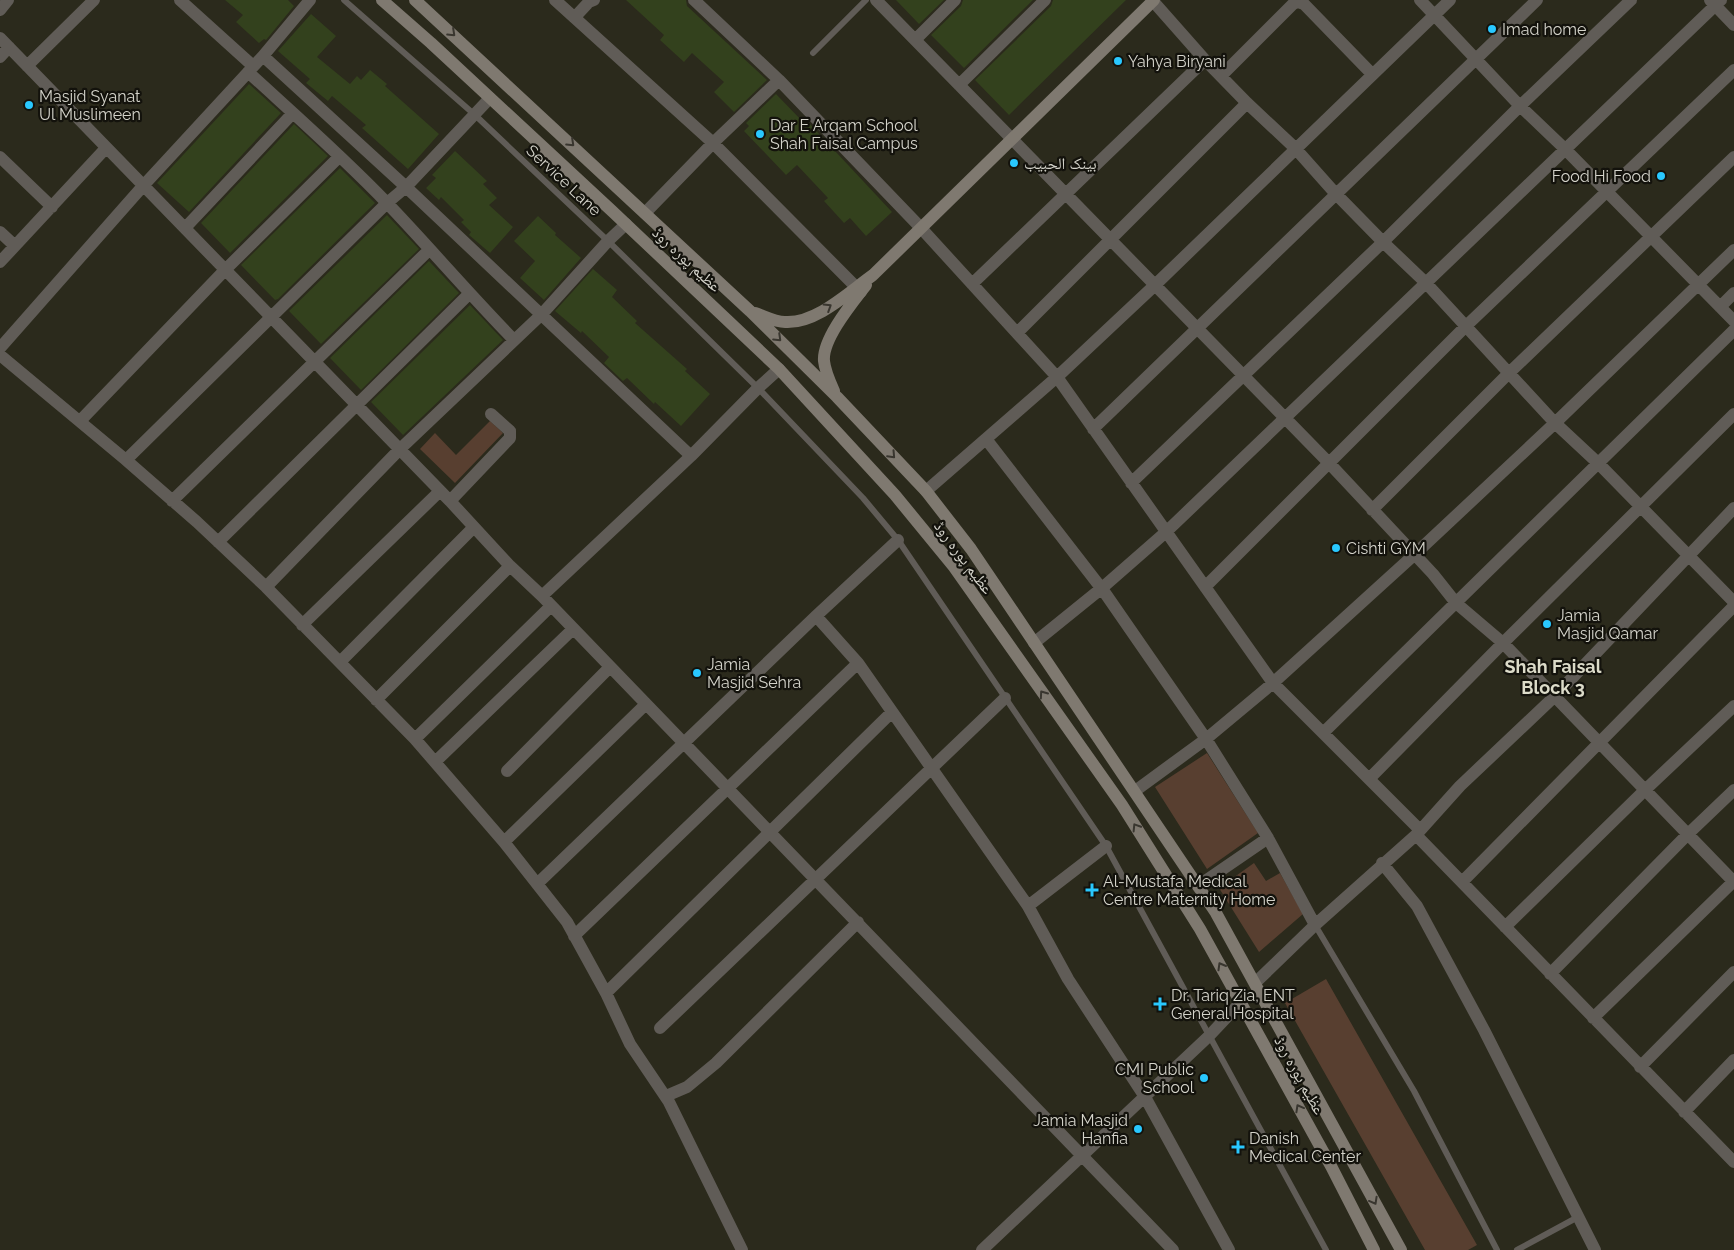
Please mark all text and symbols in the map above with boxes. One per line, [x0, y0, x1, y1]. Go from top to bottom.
place label: Imad home [1502, 20, 1586, 39]
marker: Imad home [1486, 23, 1498, 35]
one-way arrow [446, 27, 455, 36]
place label: Yahya Biryani [1128, 52, 1226, 71]
marker: Yahya Biryani [1112, 55, 1124, 67]
place label: Masjid Syanat Ul Muslimeen [39, 87, 141, 124]
marker: Masjid Syanat Ul Muslimeen [23, 99, 35, 111]
place label: Dar E Arqam School Shah Faisal Campus [770, 116, 918, 153]
marker: Dar E Arqam School Shah Faisal Campus [754, 128, 766, 140]
one-way arrow [565, 137, 574, 146]
street label: Service Lane [522, 141, 605, 220]
place label: بينک الحبيب [1024, 154, 1097, 173]
marker: بينک الحبيب [1008, 157, 1020, 169]
place label: Food Hi Food [1552, 167, 1651, 186]
marker: Food Hi Food [1655, 170, 1667, 182]
street label: عظیم پورہ روڈ [648, 223, 725, 297]
one-way arrow [823, 304, 832, 313]
one-way arrow [773, 332, 782, 341]
one-way arrow [886, 449, 895, 458]
street label: عظیم پورہ روڈ [929, 517, 997, 598]
place label: Cishti GYM [1346, 539, 1426, 558]
marker: Cishti GYM [1330, 542, 1342, 554]
place label: Jamia Masjid Qamar [1557, 606, 1659, 643]
marker: Jamia Masjid Qamar [1541, 618, 1553, 630]
place label: Jamia Masjid Sehra [707, 655, 801, 692]
district label: Shah Faisal Block 3 [1505, 656, 1602, 698]
marker: Jamia Masjid Sehra [691, 667, 703, 679]
one-way arrow [1040, 690, 1049, 700]
one-way arrow [1132, 824, 1142, 833]
place label: Al-Mustafa Medical Centre Maternity Home [1103, 872, 1275, 909]
marker: Al-Mustafa Medical Centre Maternity Home [1085, 883, 1099, 897]
one-way arrow [1217, 962, 1227, 971]
place label: Dr. Tariq Zia, ENT General Hospital [1171, 986, 1295, 1023]
marker: Dr. Tariq Zia, ENT General Hospital [1153, 997, 1167, 1011]
street label: عظیم پورہ روڈ [1269, 1033, 1329, 1118]
place label: CMI Public School [1115, 1060, 1195, 1097]
marker: CMI Public School [1198, 1072, 1210, 1084]
one-way arrow [1296, 1104, 1306, 1113]
place label: Jamia Masjid Hanfia [1033, 1111, 1128, 1148]
marker: Jamia Masjid Hanfia [1132, 1123, 1144, 1135]
place label: Danish Medical Center [1249, 1129, 1361, 1166]
marker: Danish Medical Center [1231, 1140, 1245, 1154]
one-way arrow [1368, 1196, 1378, 1205]

